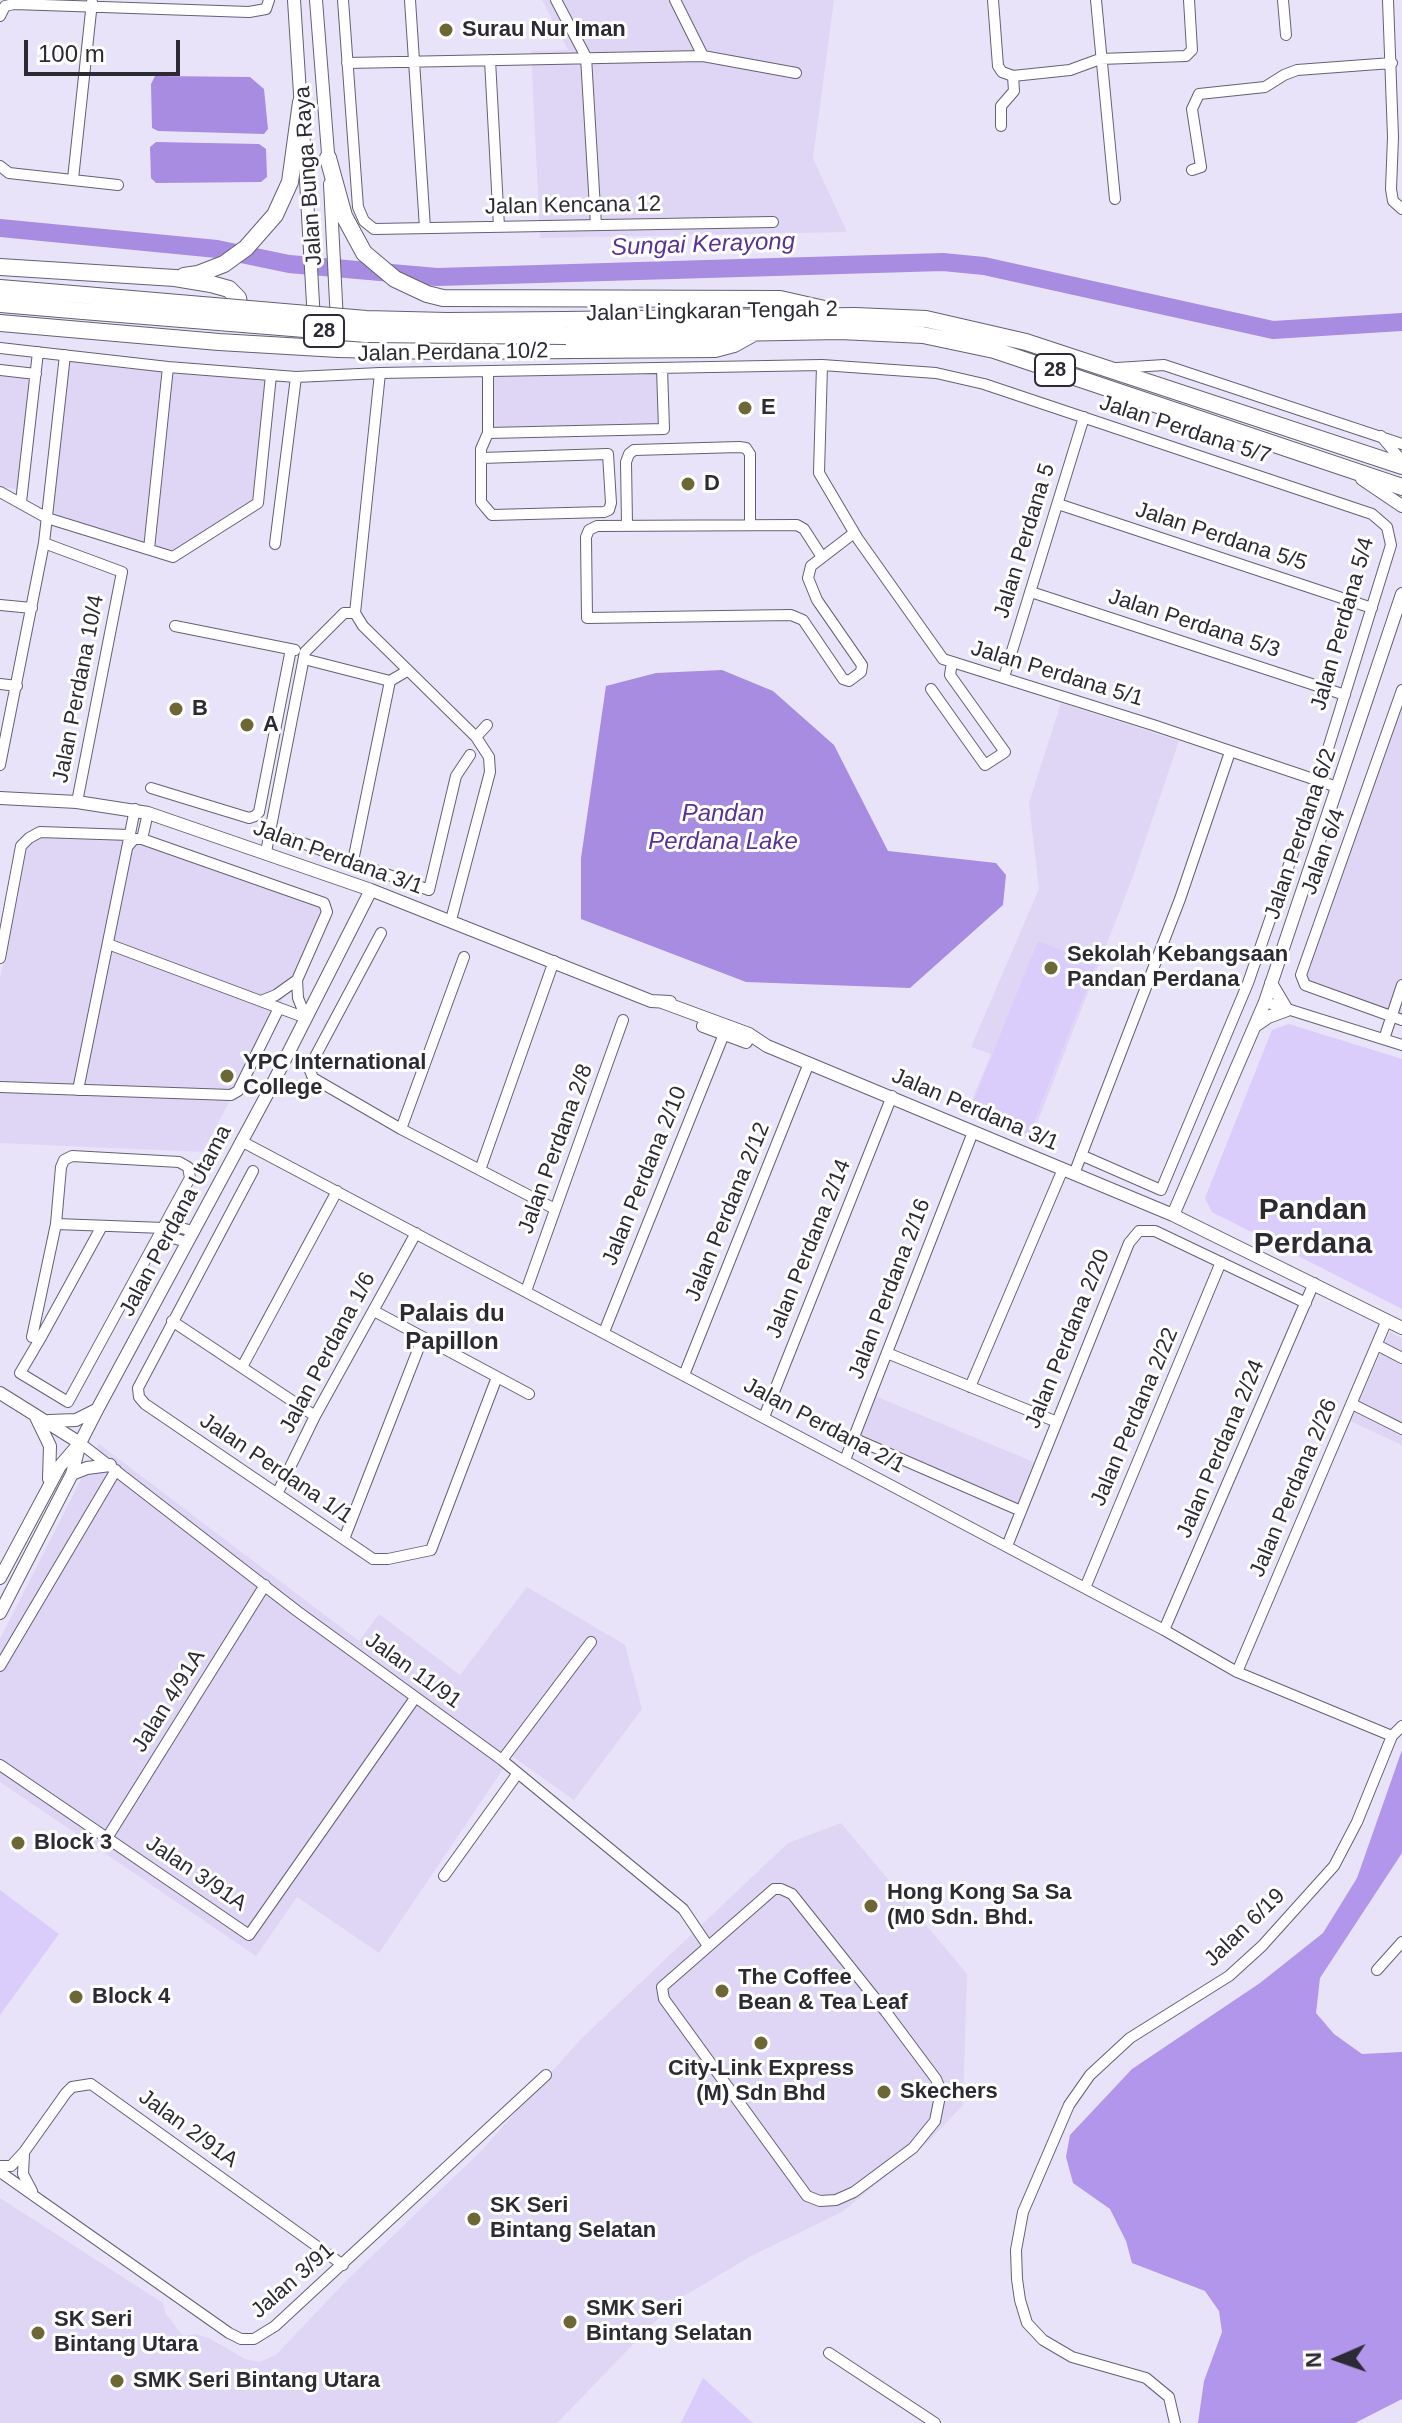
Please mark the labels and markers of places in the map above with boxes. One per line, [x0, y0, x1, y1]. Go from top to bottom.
place label: Surau Nur Iman [462, 17, 626, 43]
marker: Surau Nur Iman [437, 21, 455, 39]
place label: E [761, 395, 776, 421]
marker: E [736, 399, 754, 417]
place label: D [704, 471, 720, 497]
marker: D [679, 475, 697, 493]
place label: B [192, 696, 208, 722]
marker: B [167, 700, 185, 718]
place label: A [263, 712, 279, 738]
marker: A [238, 716, 256, 734]
place label: Sekolah Kebangsaan Pandan Perdana [1067, 942, 1288, 994]
marker: Sekolah Kebangsaan Pandan Perdana [1042, 959, 1060, 977]
place label: YPC International College [243, 1050, 426, 1102]
marker: YPC International College [218, 1067, 236, 1085]
place label: Block 3 [34, 1830, 112, 1856]
marker: Block 3 [9, 1834, 27, 1852]
place label: Hong Kong Sa Sa (M0 Sdn. Bhd. [887, 1880, 1072, 1932]
marker: Hong Kong Sa Sa (M0 Sdn. Bhd. [862, 1897, 880, 1915]
place label: The Coffee Bean & Tea Leaf [738, 1965, 908, 2016]
marker: The Coffee Bean & Tea Leaf [713, 1982, 731, 2000]
place label: Block 4 [92, 1984, 170, 2010]
marker: Block 4 [67, 1988, 85, 2006]
marker: City-Link Express (M) Sdn Bhd [752, 2034, 770, 2052]
place label: City-Link Express (M) Sdn Bhd [668, 2056, 854, 2108]
place label: Skechers [900, 2079, 998, 2105]
marker: Skechers [875, 2083, 893, 2101]
place label: SK Seri Bintang Selatan [490, 2193, 656, 2244]
marker: SK Seri Bintang Selatan [465, 2210, 483, 2228]
place label: SMK Seri Bintang Selatan [586, 2296, 752, 2348]
place label: SK Seri Bintang Utara [54, 2307, 198, 2358]
marker: SMK Seri Bintang Selatan [561, 2313, 579, 2331]
marker: SK Seri Bintang Utara [29, 2324, 47, 2342]
place label: SMK Seri Bintang Utara [133, 2368, 380, 2394]
marker: SMK Seri Bintang Utara [108, 2372, 126, 2390]

